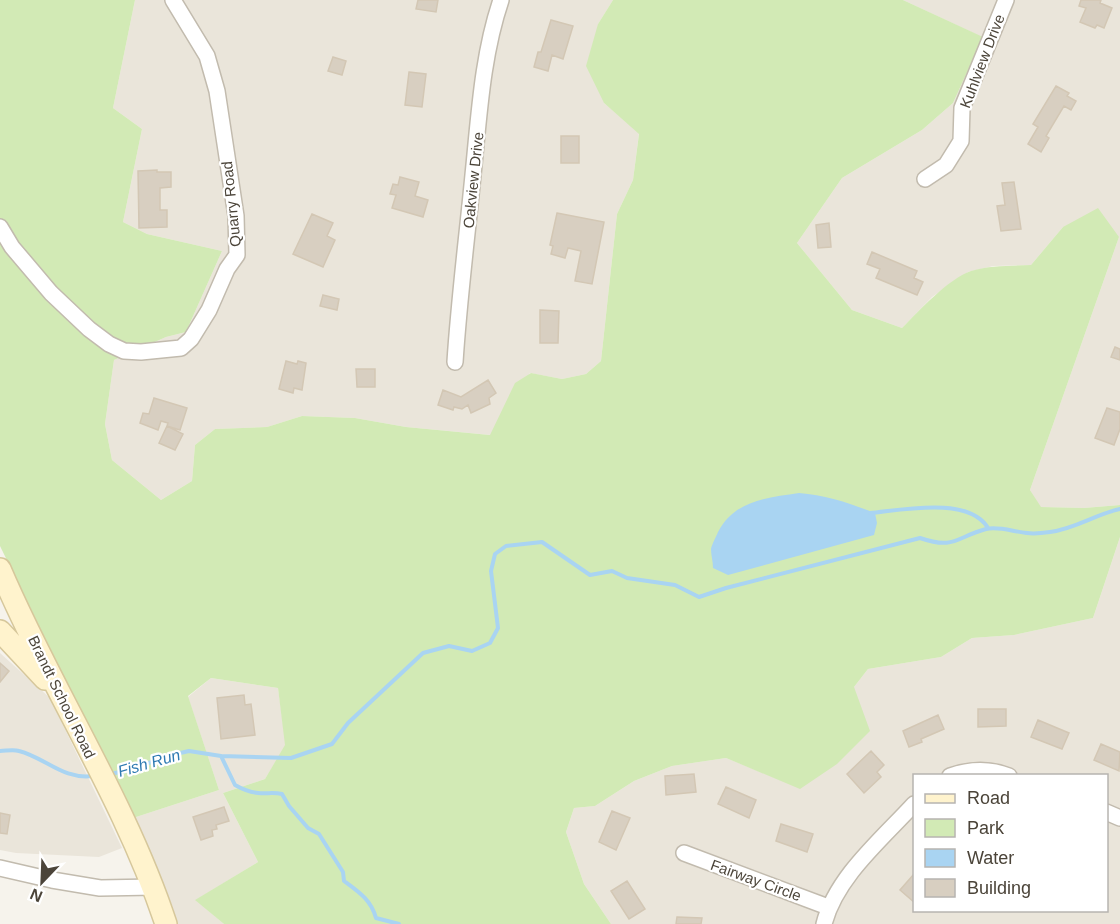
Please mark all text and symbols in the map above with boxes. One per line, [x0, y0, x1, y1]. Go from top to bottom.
street label: Kuhlview Drive [956, 12, 1008, 110]
street label: Oakview Drive [459, 131, 487, 229]
street label: Quarry Road [218, 160, 244, 248]
street label: Brandt School Road [25, 633, 99, 761]
water label: Fish Run [116, 746, 182, 780]
legend [913, 774, 1108, 912]
text: Road [967, 788, 1010, 808]
text: Park [967, 818, 1005, 838]
text: Water [967, 848, 1014, 868]
north arrow [12, 852, 72, 912]
street label: Fairway Circle [708, 856, 804, 904]
text: Building [967, 878, 1031, 898]
text: N [28, 885, 45, 905]

